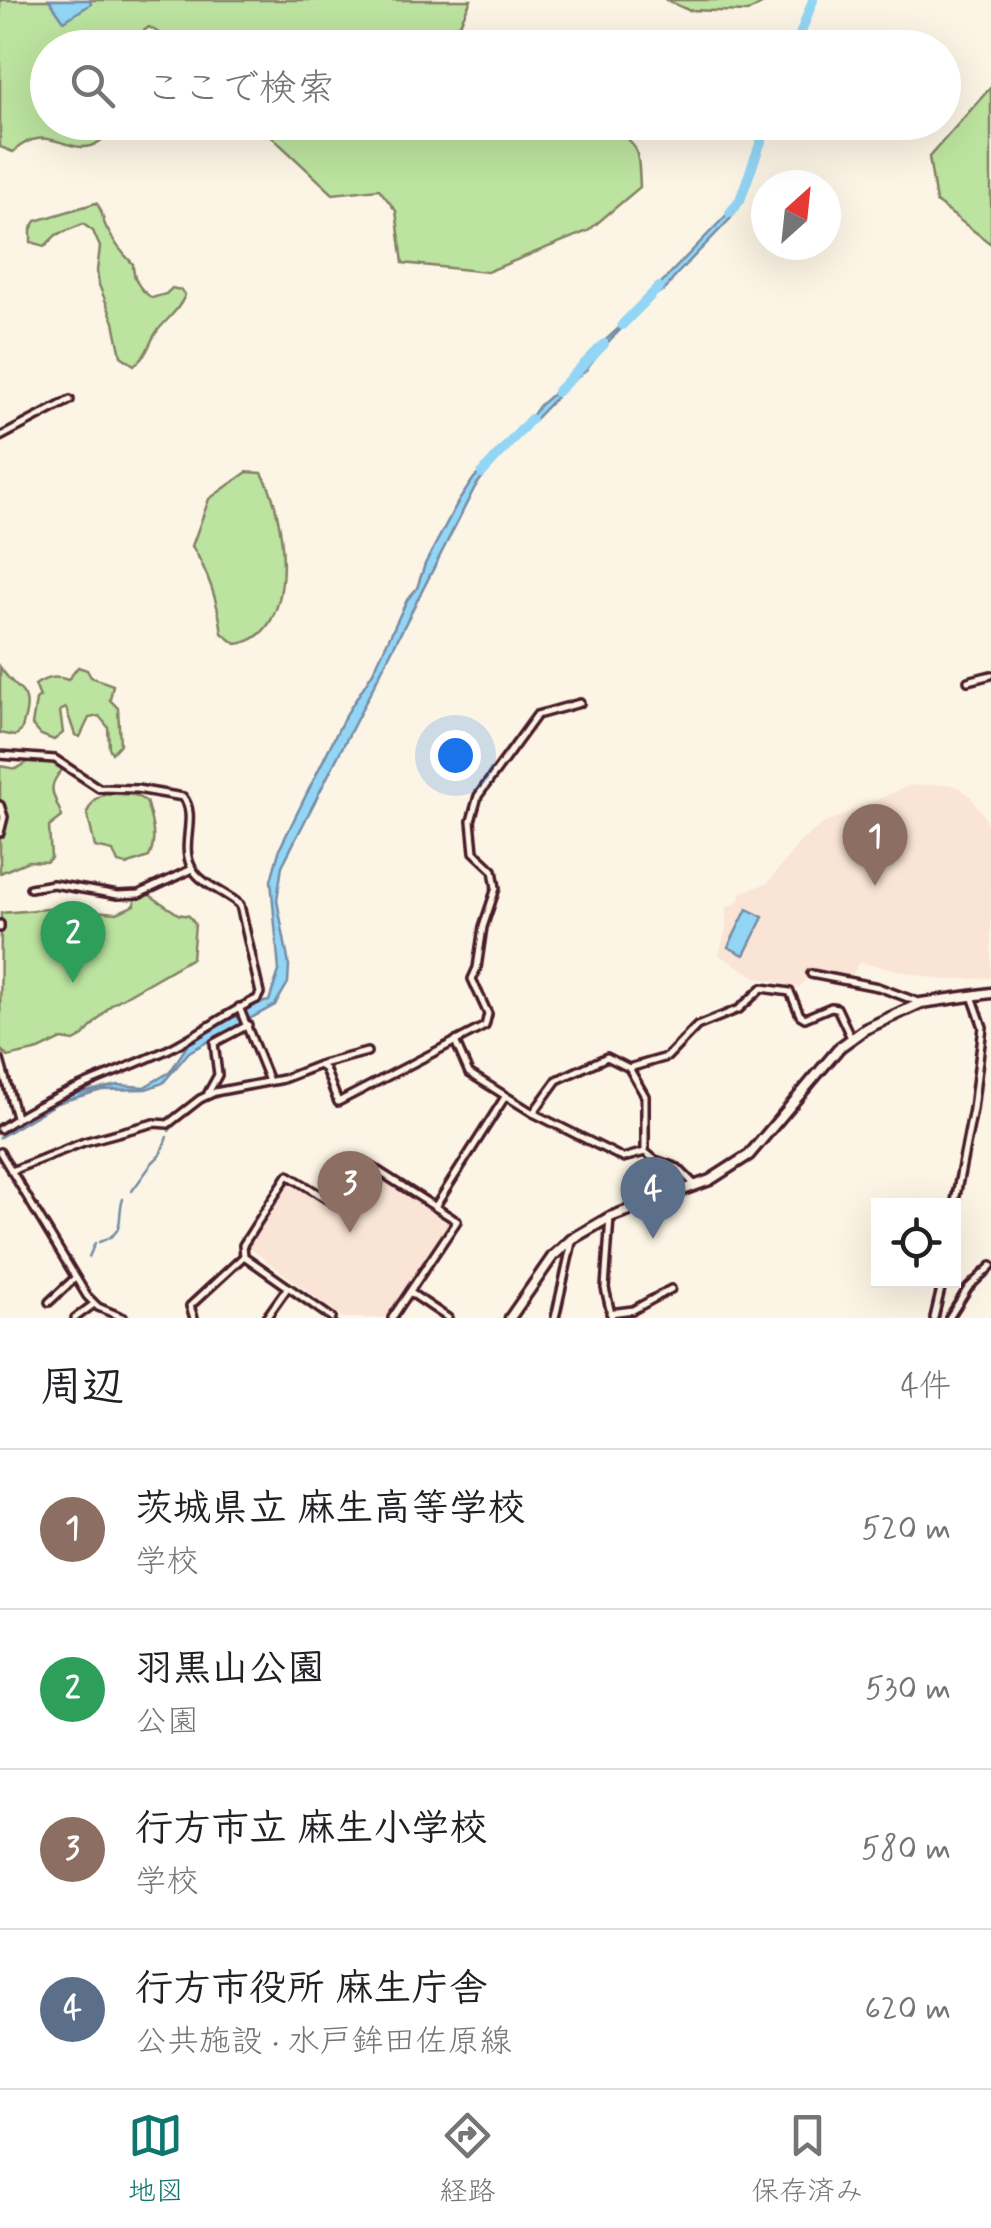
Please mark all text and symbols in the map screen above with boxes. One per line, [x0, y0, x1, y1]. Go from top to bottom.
search box [30, 30, 961, 140]
icon: search [65, 58, 120, 113]
text: ここで検索 [145, 65, 335, 114]
north arrow [751, 170, 841, 260]
your location [430, 730, 481, 781]
pin: 1 [842, 804, 908, 886]
pin: 2 [40, 900, 106, 983]
pin: 3 [318, 1150, 382, 1233]
pin: 4 [620, 1156, 686, 1239]
map controls [871, 1198, 961, 1288]
button: locate [871, 1198, 961, 1288]
text: 周辺 [40, 1361, 124, 1416]
text: 4件 [900, 1366, 951, 1408]
text: 茨城県立 麻生高等学校 [135, 1485, 525, 1534]
text: 1 [65, 1508, 80, 1550]
text: 520 m [862, 1508, 951, 1550]
text: 学校 [135, 1541, 199, 1583]
text: 羽黒山公園 [135, 1645, 325, 1694]
text: 2 [65, 1668, 80, 1710]
text: 530 m [865, 1668, 951, 1710]
text: 公園 [135, 1701, 199, 1743]
text: 行方市立 麻生小学校 [135, 1805, 487, 1854]
text: 3 [65, 1828, 80, 1870]
text: 580 m [861, 1828, 951, 1870]
text: 学校 [135, 1861, 199, 1903]
text: 行方市役所 麻生庁舎 [135, 1965, 487, 2014]
text: 4 [63, 1988, 82, 2030]
text: 620 m [864, 1988, 951, 2030]
text: 公共施設 · 水戸鉾田佐原線 [135, 2021, 512, 2063]
tab: 地図 [128, 2108, 184, 2211]
tab: 経路 [439, 2108, 495, 2211]
tab: 保存済み [751, 2108, 863, 2211]

